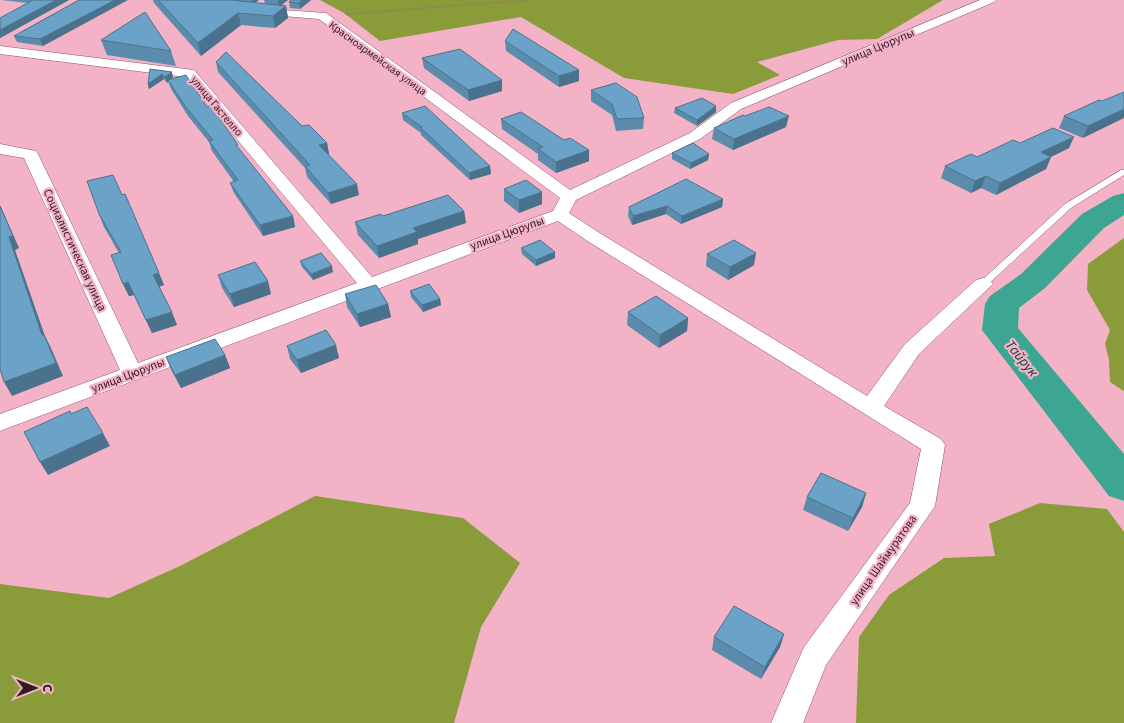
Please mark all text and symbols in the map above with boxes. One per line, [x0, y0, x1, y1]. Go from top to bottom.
street label: Красноармейская улица [326, 18, 430, 99]
street label: улица Цюрупы [839, 25, 917, 70]
street label: улица Гастелло [187, 73, 246, 139]
street label: Социалистическая улица [39, 186, 110, 314]
street label: улица Цюрупы [468, 212, 546, 255]
water label: Тайрук [1000, 336, 1042, 382]
street label: улица Цюрупы [89, 354, 167, 397]
street label: улица Шаймуратова [846, 512, 921, 609]
north arrow [10, 663, 60, 713]
text: С [37, 684, 57, 692]

